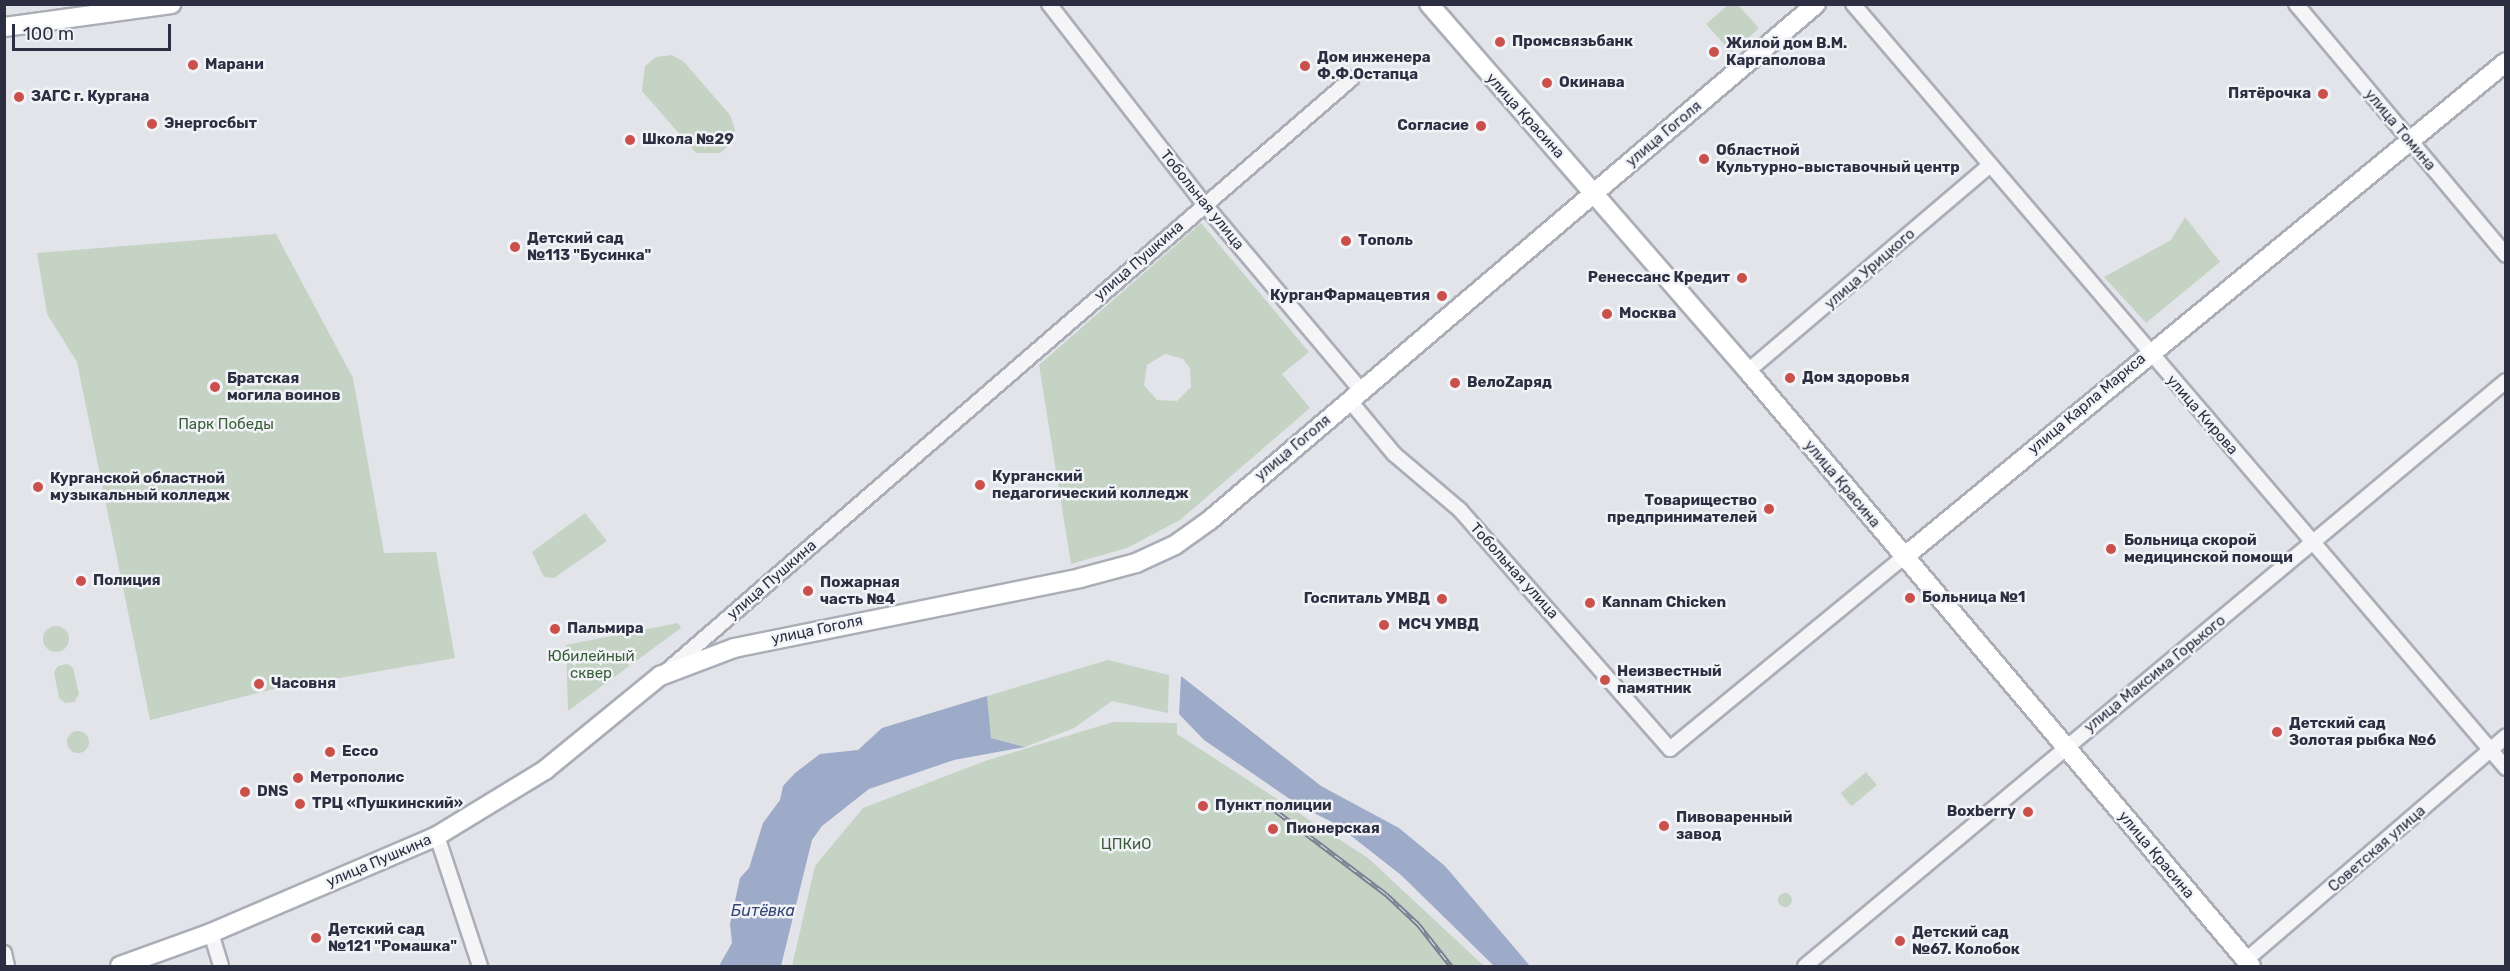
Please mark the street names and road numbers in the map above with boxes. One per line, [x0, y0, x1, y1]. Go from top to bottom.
street label: улица Красина [1482, 70, 1568, 162]
street label: улица Томина [2361, 86, 2439, 174]
street label: улица Гоголя [1623, 97, 1705, 171]
street label: Тобольная улица [1156, 147, 1248, 253]
street label: улица Пушкина [1091, 217, 1187, 305]
street label: улица Урицкого [1821, 225, 1919, 313]
street label: улица Карла Маркса [2025, 350, 2149, 458]
street label: улица Кирова [2162, 371, 2242, 459]
street label: улица Гоголя [1252, 411, 1334, 485]
street label: улица Красина [1800, 437, 1884, 531]
street label: Тобольная улица [1466, 519, 1562, 623]
street label: улица Пушкина [724, 536, 820, 624]
street label: улица Максима Горького [2081, 611, 2229, 737]
street label: улица Гоголя [770, 612, 864, 648]
street label: Советская улица [2325, 802, 2429, 896]
street label: улица Красина [2114, 808, 2198, 902]
street label: улица Пушкина [324, 831, 434, 891]

